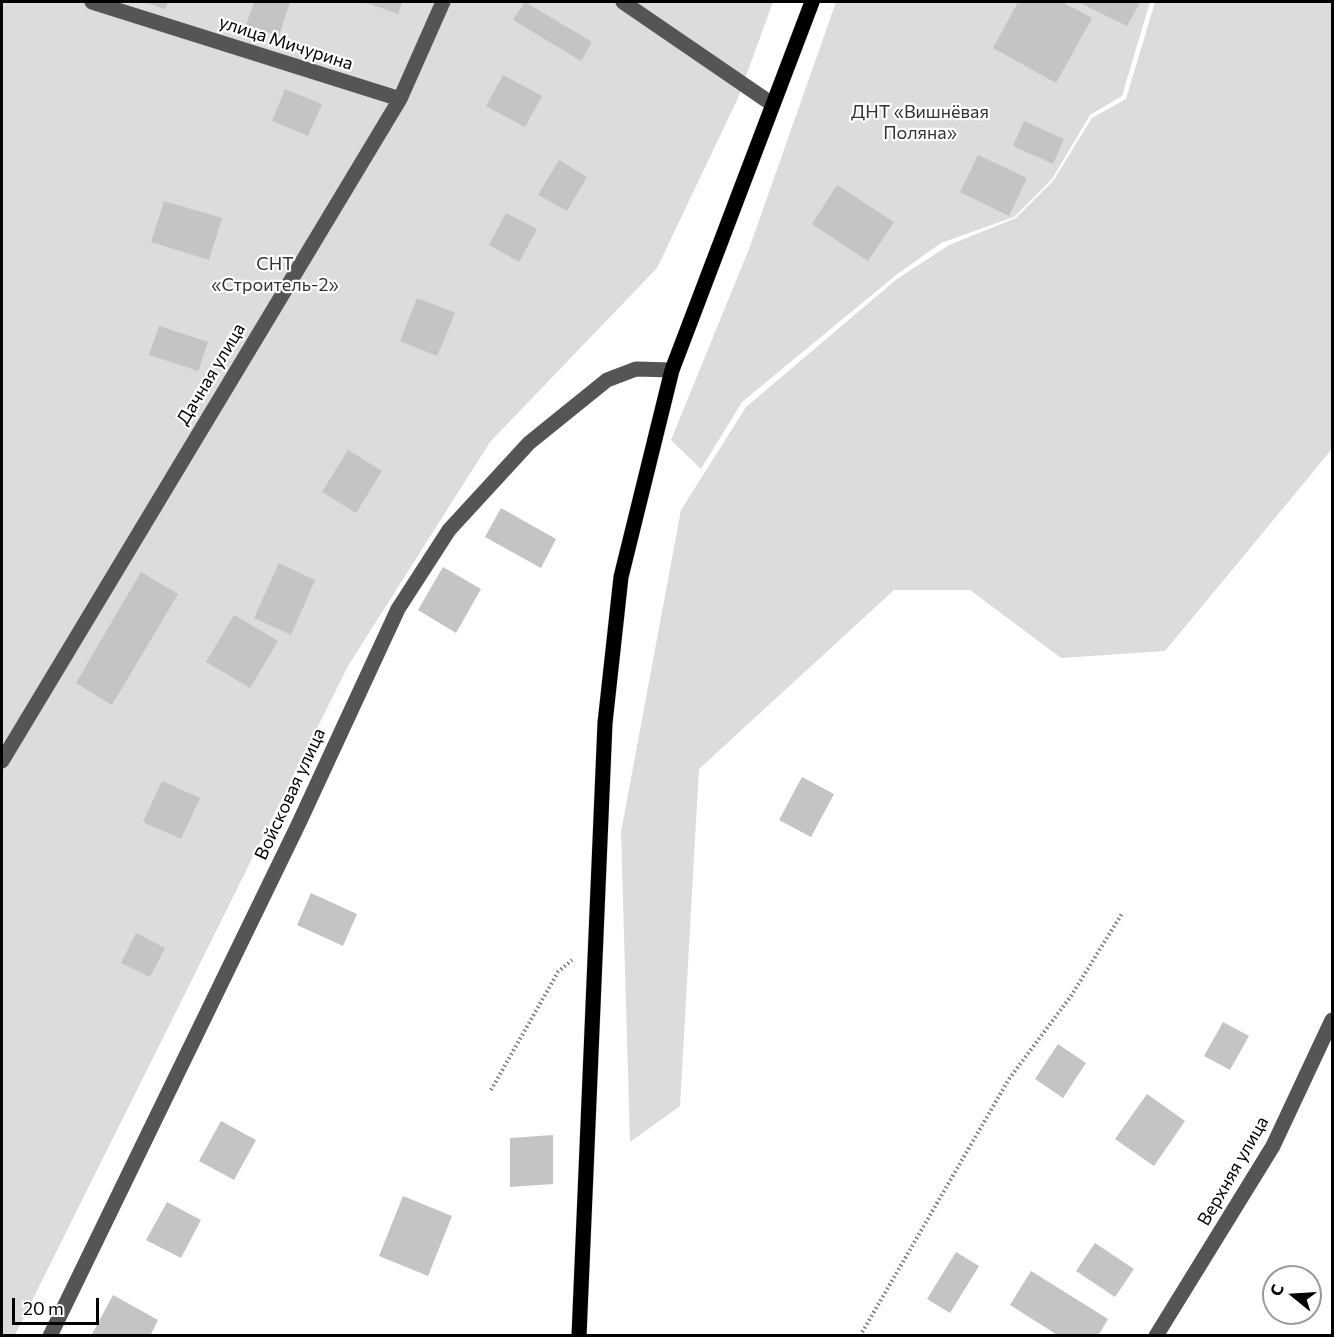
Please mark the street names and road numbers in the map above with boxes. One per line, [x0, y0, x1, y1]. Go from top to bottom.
street label: улица Мичурина [216, 11, 356, 75]
street label: Дачная улица [172, 319, 250, 429]
street label: Войсковая улица [250, 725, 330, 863]
street label: Верхняя улица [1193, 1112, 1273, 1230]

